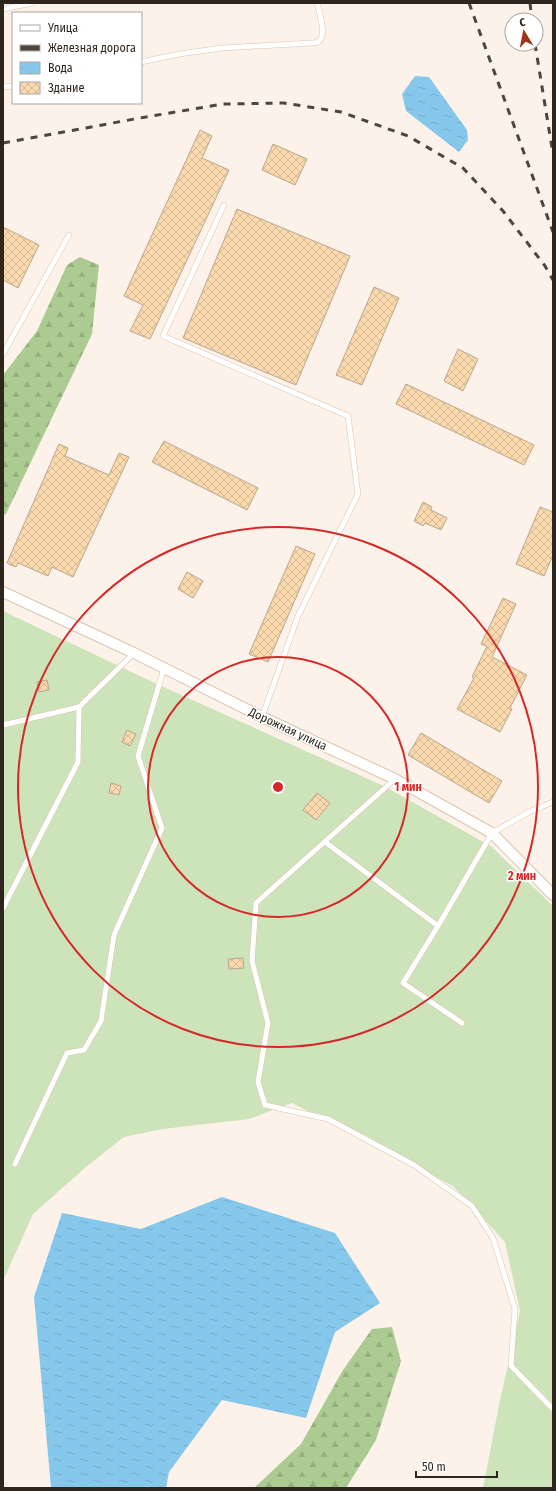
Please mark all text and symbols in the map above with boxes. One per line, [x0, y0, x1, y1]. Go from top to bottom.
legend [12, 12, 142, 104]
north arrow [504, 12, 544, 52]
text: С [518, 16, 527, 30]
text: Улица [47, 21, 78, 35]
text: Железная дорога [48, 41, 136, 55]
text: Вода [48, 61, 73, 75]
text: Здание [48, 81, 84, 95]
street label: Дорожная улица [246, 704, 329, 753]
centre of rings [271, 780, 285, 794]
text: 1 мин [394, 780, 422, 794]
text: 2 мин [507, 869, 536, 883]
scale bar [416, 1453, 497, 1479]
text: 50 m [422, 1460, 446, 1474]

